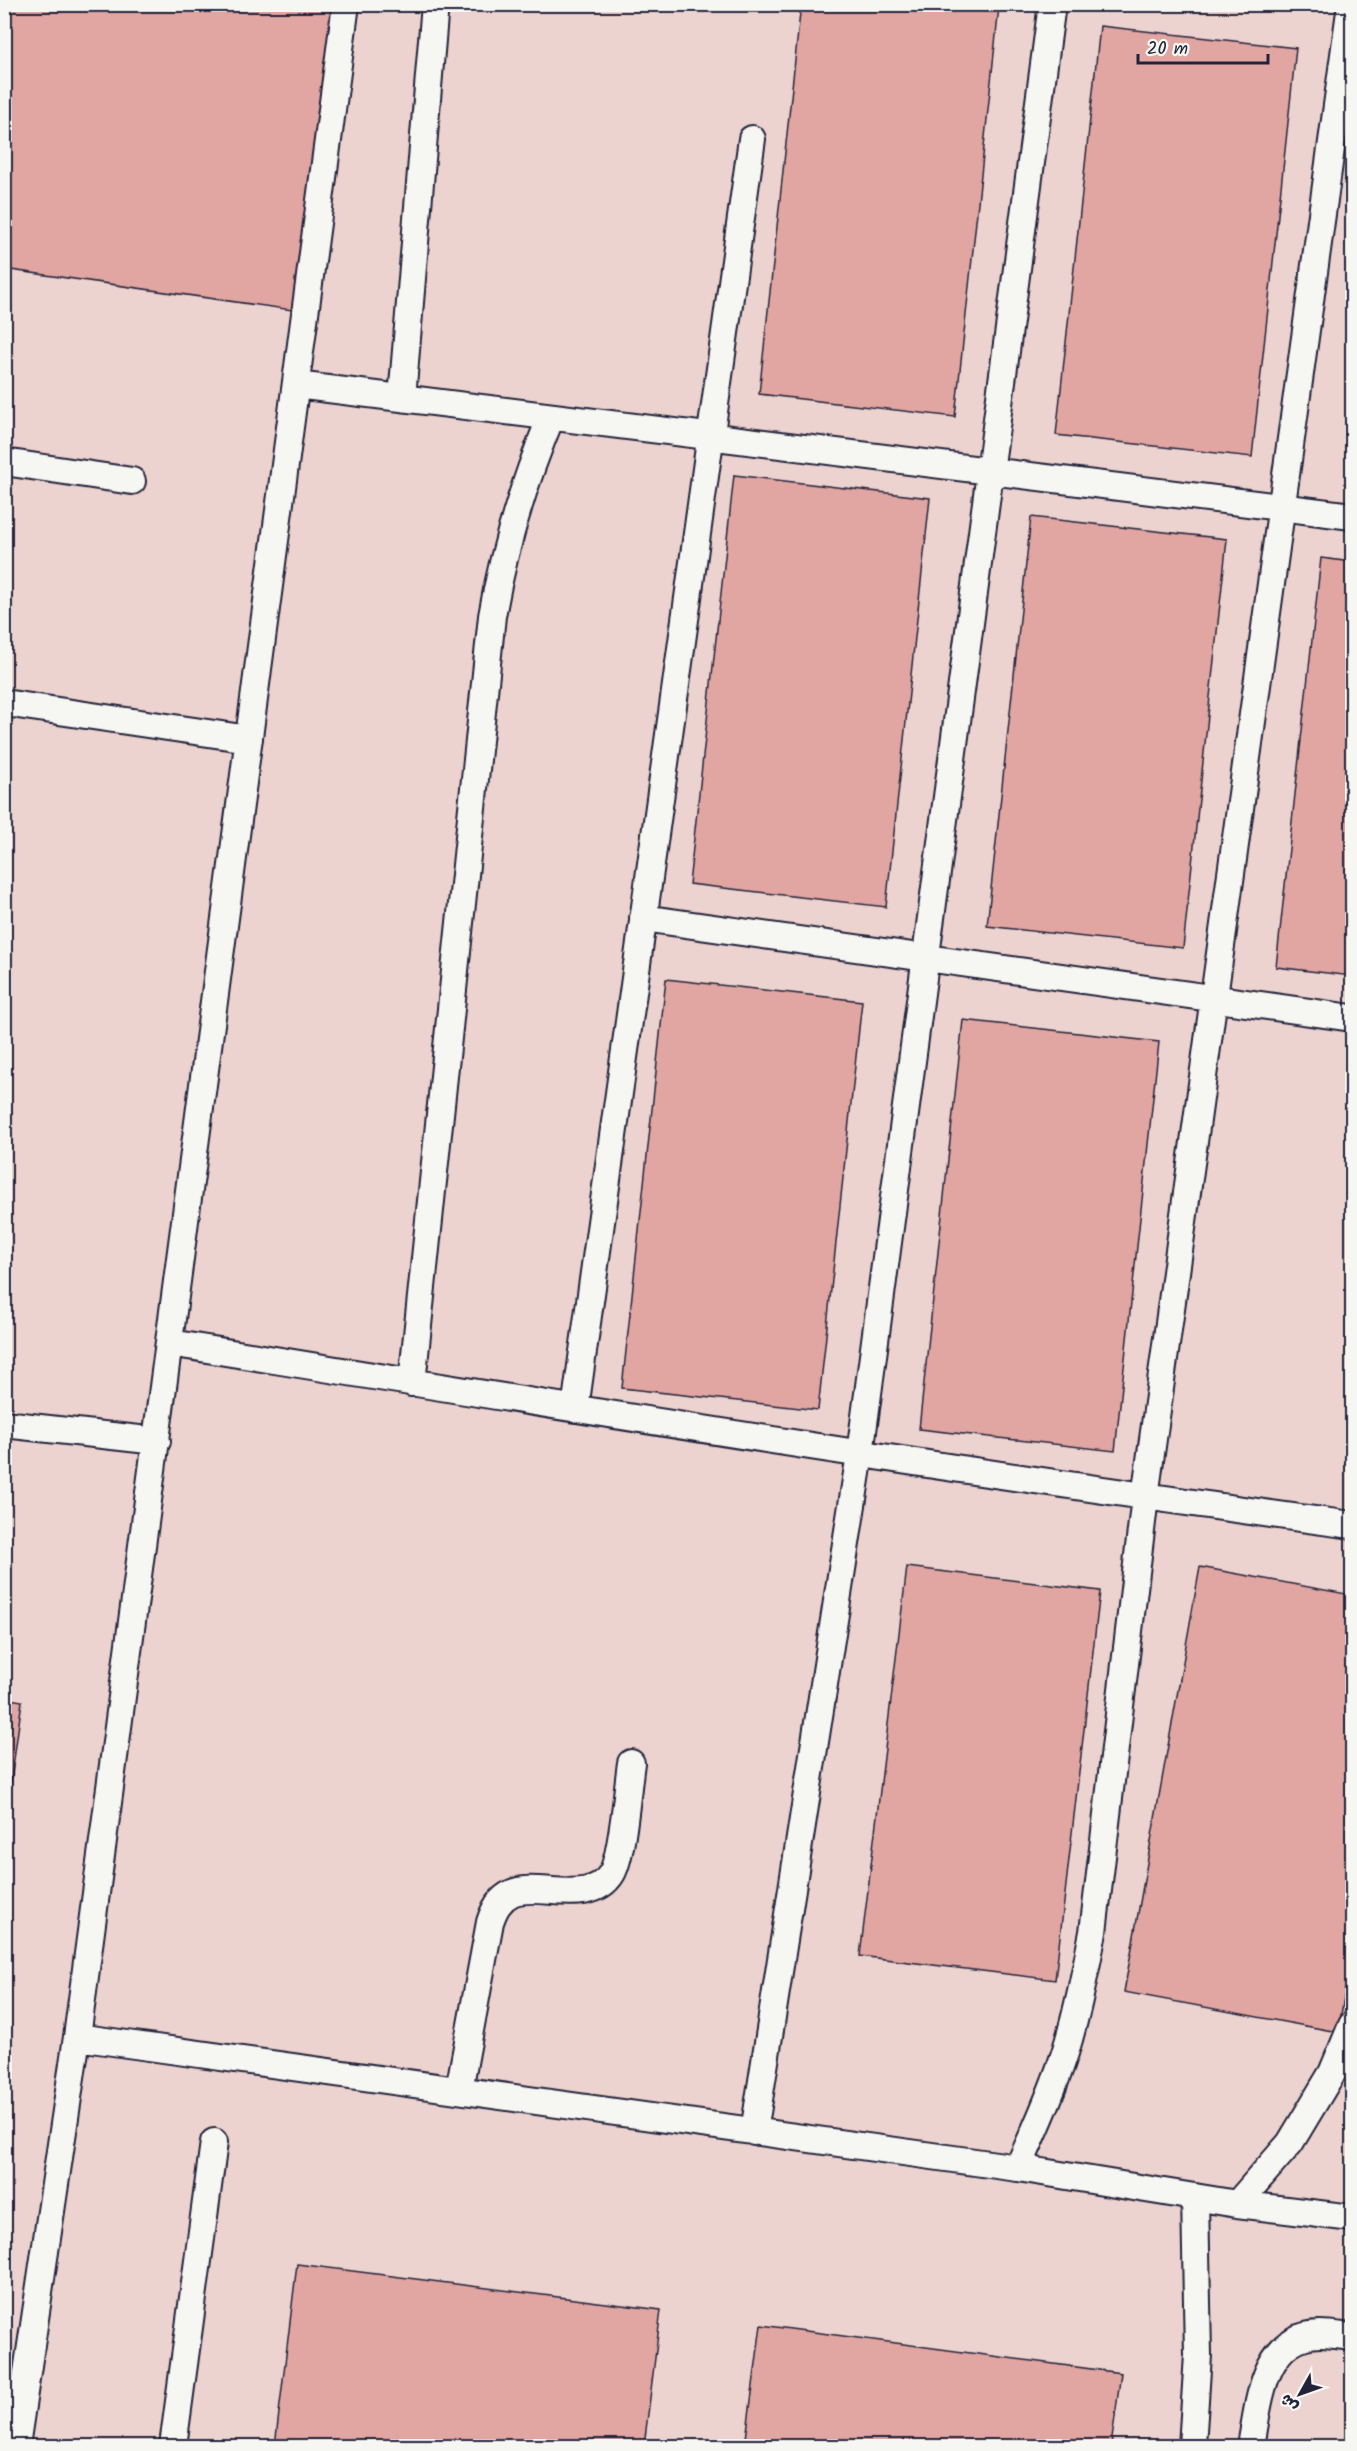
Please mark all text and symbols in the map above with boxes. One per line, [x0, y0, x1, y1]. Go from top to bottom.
scale bar [1138, 27, 1268, 65]
text: 20 m [1147, 35, 1188, 64]
north arrow [1270, 2364, 1330, 2424]
text: ش [1274, 2388, 1305, 2417]

